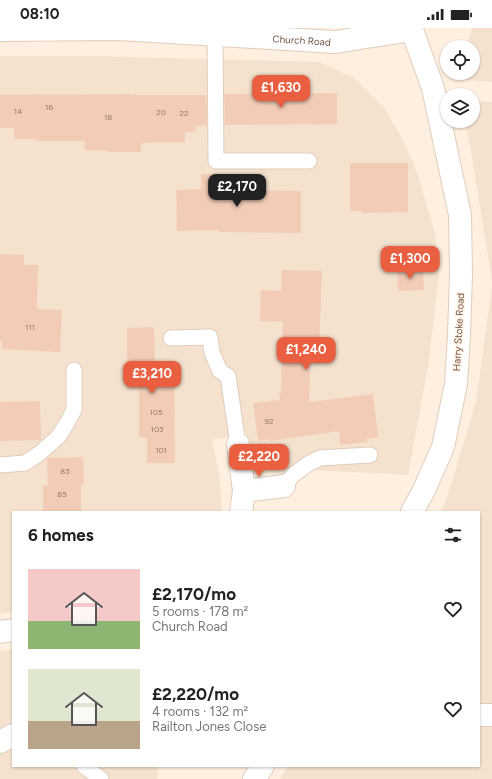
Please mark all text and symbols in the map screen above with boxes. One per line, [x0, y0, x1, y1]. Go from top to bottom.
text: 08:10 [20, 5, 59, 23]
street label: Church Road [272, 32, 331, 49]
map controls [440, 40, 480, 128]
button: locate [440, 40, 480, 80]
pin: £1,630 [248, 75, 314, 109]
text: £1,630 [261, 80, 301, 95]
button: layers [440, 88, 480, 128]
house number: 16 [45, 102, 53, 112]
house number: 14 [14, 106, 22, 116]
house number: 20 [156, 107, 166, 117]
house number: 22 [180, 108, 188, 118]
house number: 18 [104, 112, 112, 122]
pin: £2,170 [204, 174, 270, 208]
text: £2,170 [217, 179, 257, 194]
pin: £1,300 [377, 246, 443, 280]
text: £1,300 [390, 251, 430, 266]
street label: Harry Stoke Road [450, 292, 467, 372]
house number: 111 [25, 322, 35, 332]
pin: £1,240 [273, 337, 339, 371]
text: £1,240 [286, 342, 326, 357]
pin: £3,210 [119, 361, 185, 395]
text: £3,210 [132, 366, 172, 381]
house number: 105 [149, 407, 163, 417]
house number: 92 [265, 416, 274, 426]
house number: 103 [151, 424, 163, 434]
pin: £2,220 [226, 444, 292, 478]
house number: 101 [155, 445, 167, 455]
text: £2,220 [238, 449, 280, 464]
house number: 83 [60, 466, 70, 476]
house number: 85 [57, 489, 67, 499]
icon: filters [442, 524, 464, 546]
text: 6 homes [28, 525, 94, 545]
text: £2,170/mo [152, 584, 236, 604]
icon: home [60, 585, 108, 633]
icon: heart [442, 598, 464, 620]
text: 5 rooms · 178 m² [152, 604, 248, 619]
text: Church Road [152, 619, 228, 634]
text: £2,220/mo [152, 684, 239, 704]
icon: home [60, 685, 108, 733]
icon: heart [442, 698, 464, 720]
text: 4 rooms · 132 m² [152, 704, 248, 719]
text: Railton Jones Close [152, 719, 266, 734]

